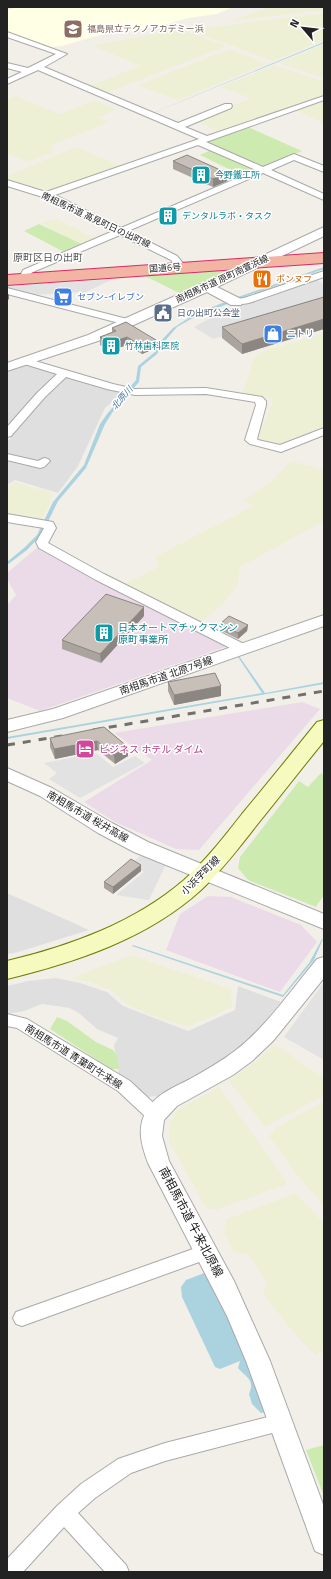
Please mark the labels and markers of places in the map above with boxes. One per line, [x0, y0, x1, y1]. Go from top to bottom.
school or university icon: 福島県立テクノアカデミー浜 [62, 18, 84, 40]
place label: 福島県立テクノアカデミー浜 [87, 22, 204, 35]
building icon: 今野鐵工所 [190, 164, 212, 186]
place label: 今野鐵工所 [215, 168, 260, 181]
building icon: デンタルラボ・タスク [157, 205, 179, 227]
place label: デンタルラボ・タスク [182, 209, 272, 222]
restaurant icon: ポンヌフ [251, 268, 273, 290]
place label: ポンヌフ [276, 272, 312, 285]
supermarket icon: セブン-イレブン [52, 286, 74, 308]
place label: セブン-イレブン [77, 290, 144, 303]
public building icon: 日の出町公会堂 [152, 302, 174, 324]
place label: 日の出町公会堂 [177, 306, 240, 319]
shop icon: ニトリ [262, 323, 284, 345]
place label: ニトリ [287, 327, 314, 340]
building icon: 竹林歯科医院 [100, 335, 122, 357]
place label: 竹林歯科医院 [125, 339, 179, 352]
place label: 日本オートマチックマシン 原町事業所 [118, 620, 238, 647]
building icon: 日本オートマチックマシン 原町事業所 [93, 622, 115, 644]
hotel icon: ビジネス ホテル ダイム [74, 738, 96, 760]
place label: ビジネス ホテル ダイム [99, 742, 203, 757]

